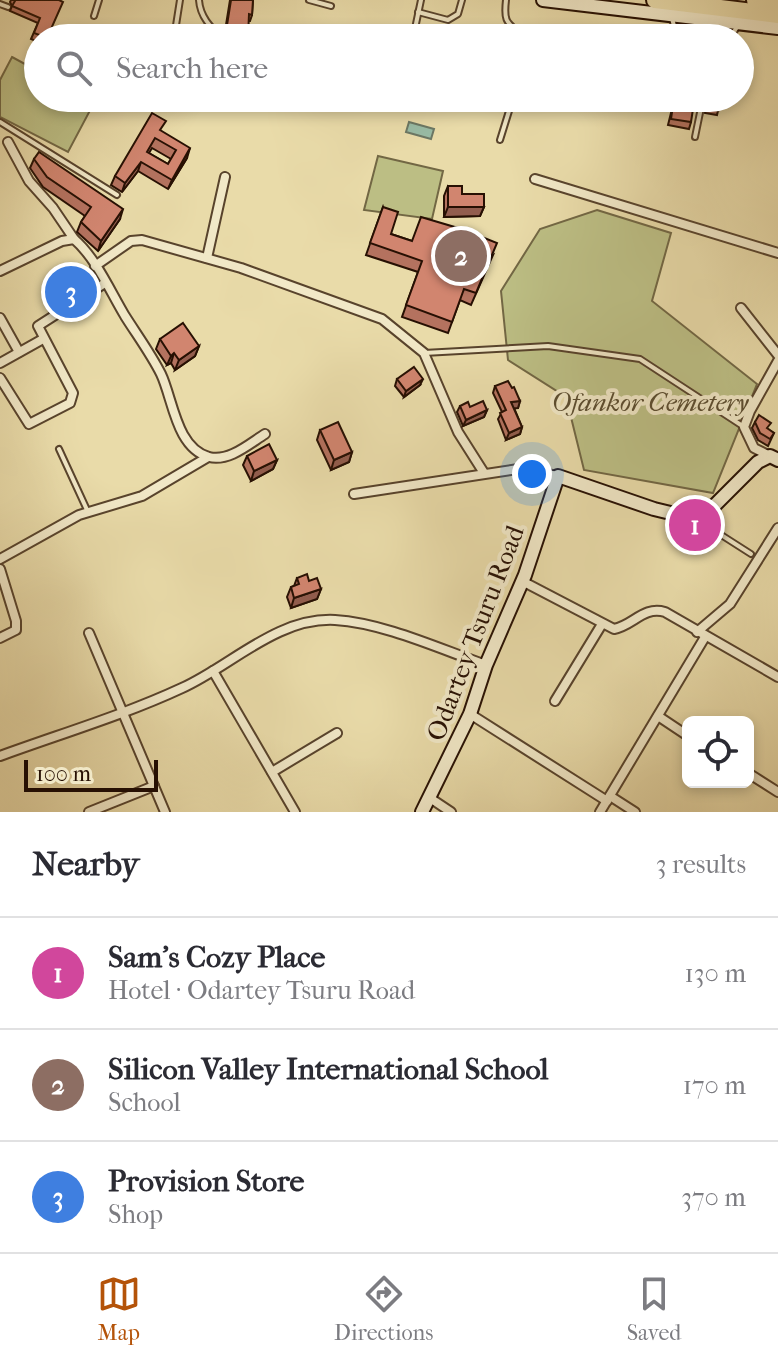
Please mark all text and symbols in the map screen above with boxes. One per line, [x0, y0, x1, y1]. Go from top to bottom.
search box [24, 24, 754, 112]
icon: search [52, 46, 96, 90]
text: Search here [116, 51, 268, 86]
pin: 2 [435, 226, 487, 286]
pin: 3 [45, 262, 97, 322]
park label: Ofankor Cemetery [552, 387, 750, 418]
your location [512, 454, 552, 494]
pin: 1 [669, 495, 721, 555]
street label: Odartey Tsuru Road [420, 520, 531, 745]
map controls [682, 716, 754, 788]
button: locate [682, 716, 754, 788]
scale bar [24, 756, 158, 792]
text: 100 m [36, 761, 91, 787]
text: Nearby [32, 844, 139, 884]
text: 3 results [656, 849, 746, 880]
text: Sam's Cozy Place [108, 940, 325, 975]
text: 1 [53, 958, 63, 989]
text: 130 m [685, 958, 746, 989]
text: Hotel · Odartey Tsuru Road [108, 975, 415, 1006]
text: Silicon Valley International School [108, 1052, 549, 1087]
text: 2 [51, 1070, 65, 1101]
text: 170 m [683, 1070, 746, 1101]
text: School [108, 1087, 181, 1118]
text: Provision Store [108, 1164, 304, 1199]
text: 3 [53, 1182, 63, 1213]
text: 370 m [681, 1182, 746, 1213]
text: Shop [108, 1199, 163, 1230]
tab: Map [97, 1272, 141, 1346]
tab: Directions [334, 1272, 433, 1346]
tab: Saved [627, 1272, 681, 1346]

